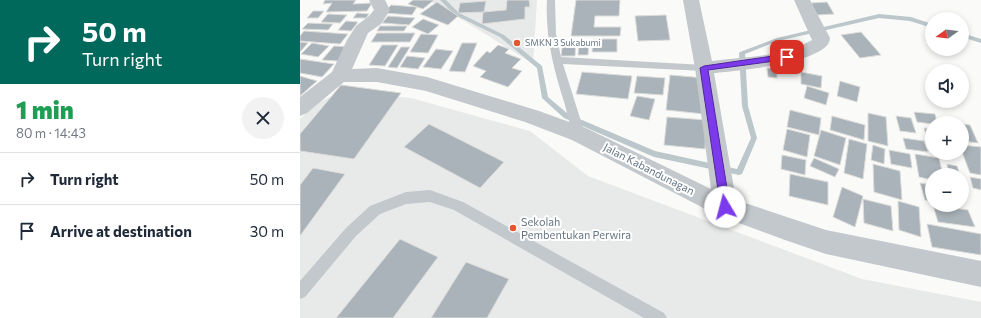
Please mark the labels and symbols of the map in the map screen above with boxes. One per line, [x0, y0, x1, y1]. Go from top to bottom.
north arrow [925, 12, 969, 56]
place label: SMKN 3 Sukabumi [525, 37, 601, 48]
marker: SMKN 3 Sukabumi [512, 38, 522, 48]
pin [770, 40, 804, 74]
street label: Jalan Kabandunagan [601, 140, 697, 198]
position arrow [704, 186, 746, 228]
place label: Sekolah Pembentukan Perwira [521, 215, 631, 241]
marker: Sekolah Pembentukan Perwira [508, 223, 518, 233]

